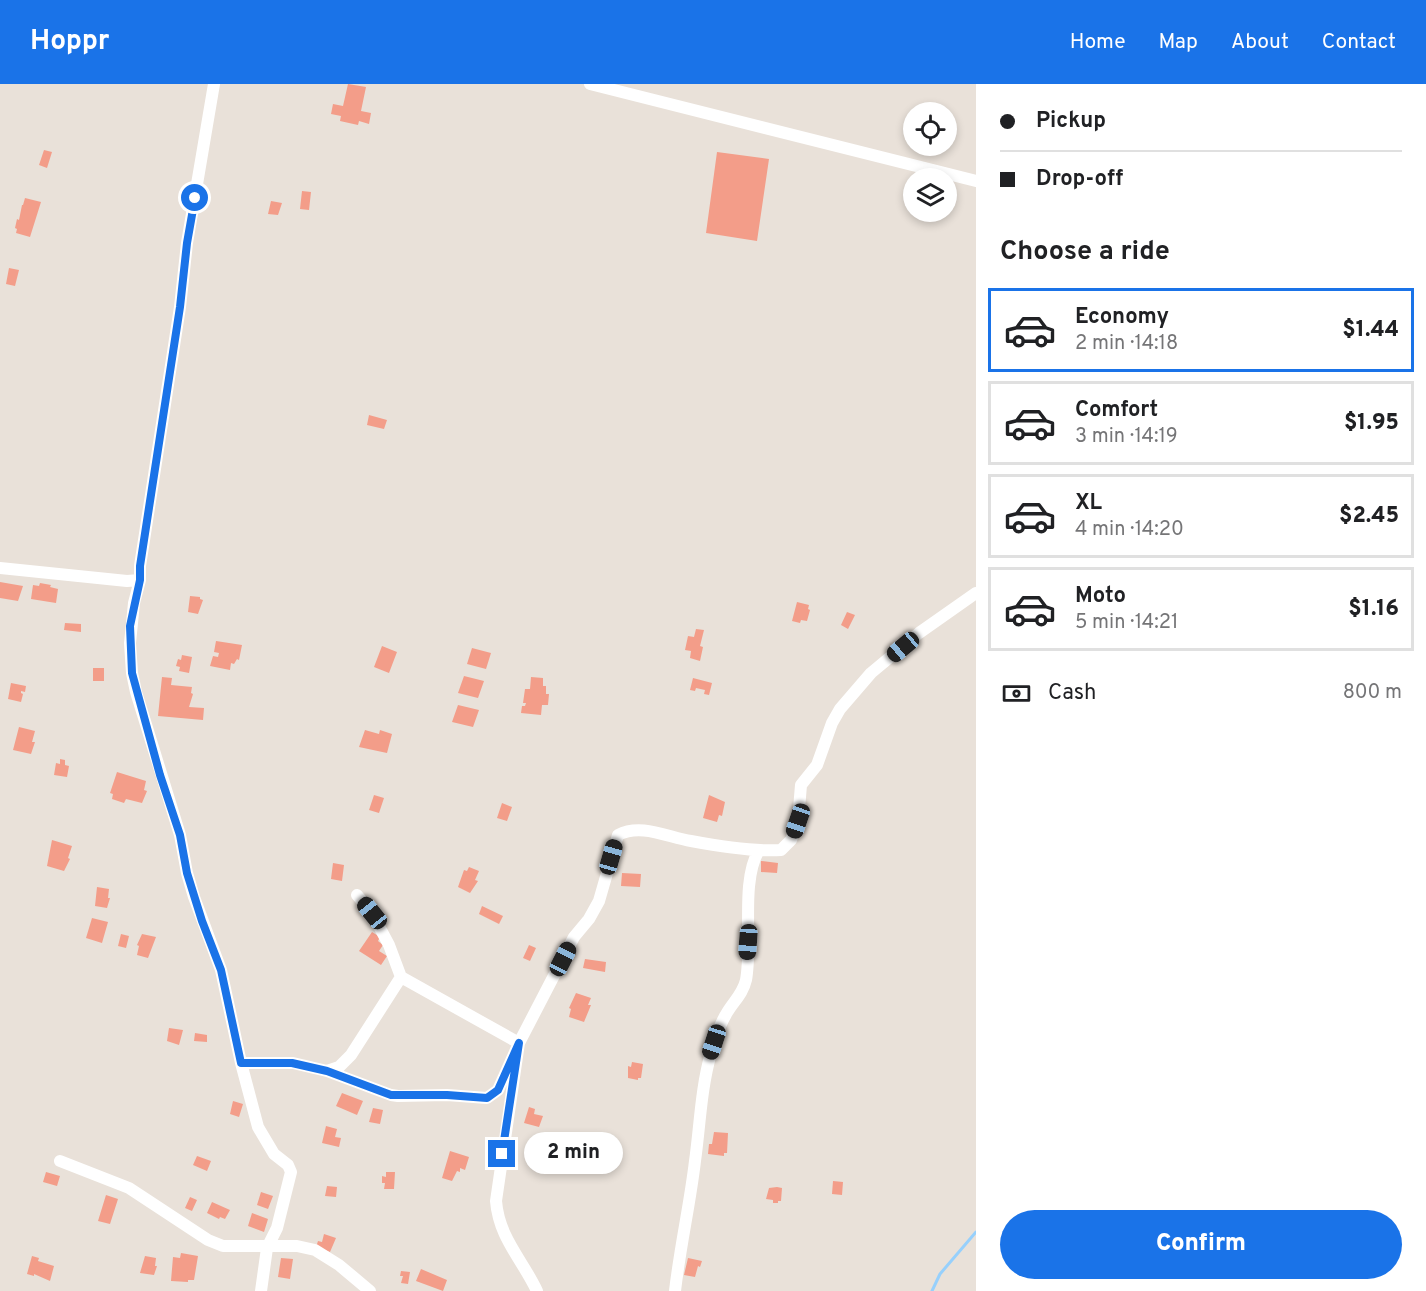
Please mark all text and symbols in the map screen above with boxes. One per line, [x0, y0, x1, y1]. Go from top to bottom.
text: Hoppr [30, 24, 109, 60]
text: Home [1070, 29, 1126, 56]
text: Map [1159, 29, 1198, 56]
text: About [1231, 29, 1289, 56]
text: Contact [1322, 29, 1396, 56]
map controls [903, 102, 957, 222]
button: locate [903, 102, 957, 156]
text: Pickup [1036, 108, 1106, 135]
text: Drop-off [1036, 166, 1123, 193]
button: layers [903, 168, 957, 222]
route start [181, 184, 208, 211]
text: Choose a ride [1000, 235, 1170, 269]
icon: car [1003, 303, 1057, 357]
text: Economy [1075, 304, 1169, 331]
text: $1.44 [1342, 317, 1399, 344]
text: 2 min · 14:18 [1075, 331, 1178, 357]
icon: car [1003, 396, 1057, 450]
text: Comfort [1075, 397, 1158, 424]
text: $1.95 [1344, 410, 1399, 437]
text: 3 min · 14:19 [1075, 424, 1178, 450]
icon: car [1003, 489, 1057, 543]
text: XL [1075, 490, 1102, 517]
text: $2.45 [1339, 503, 1399, 530]
text: 4 min · 14:20 [1075, 517, 1184, 543]
icon: car [1003, 582, 1057, 636]
text: Moto [1075, 583, 1126, 610]
text: $1.16 [1348, 596, 1399, 623]
text: 5 min · 14:21 [1075, 610, 1178, 636]
car [883, 629, 923, 665]
icon: cash [1000, 677, 1033, 710]
text: Cash [1048, 680, 1097, 707]
text: 800 m [1343, 680, 1402, 706]
car [784, 801, 812, 841]
car [597, 837, 625, 877]
car [354, 893, 390, 933]
car [738, 923, 758, 961]
car [547, 939, 579, 979]
car [700, 1022, 728, 1062]
callout: 2 min [523, 1133, 622, 1175]
route end [488, 1140, 515, 1167]
text: 2 min [547, 1140, 600, 1166]
button: Confirm [1000, 1210, 1402, 1279]

